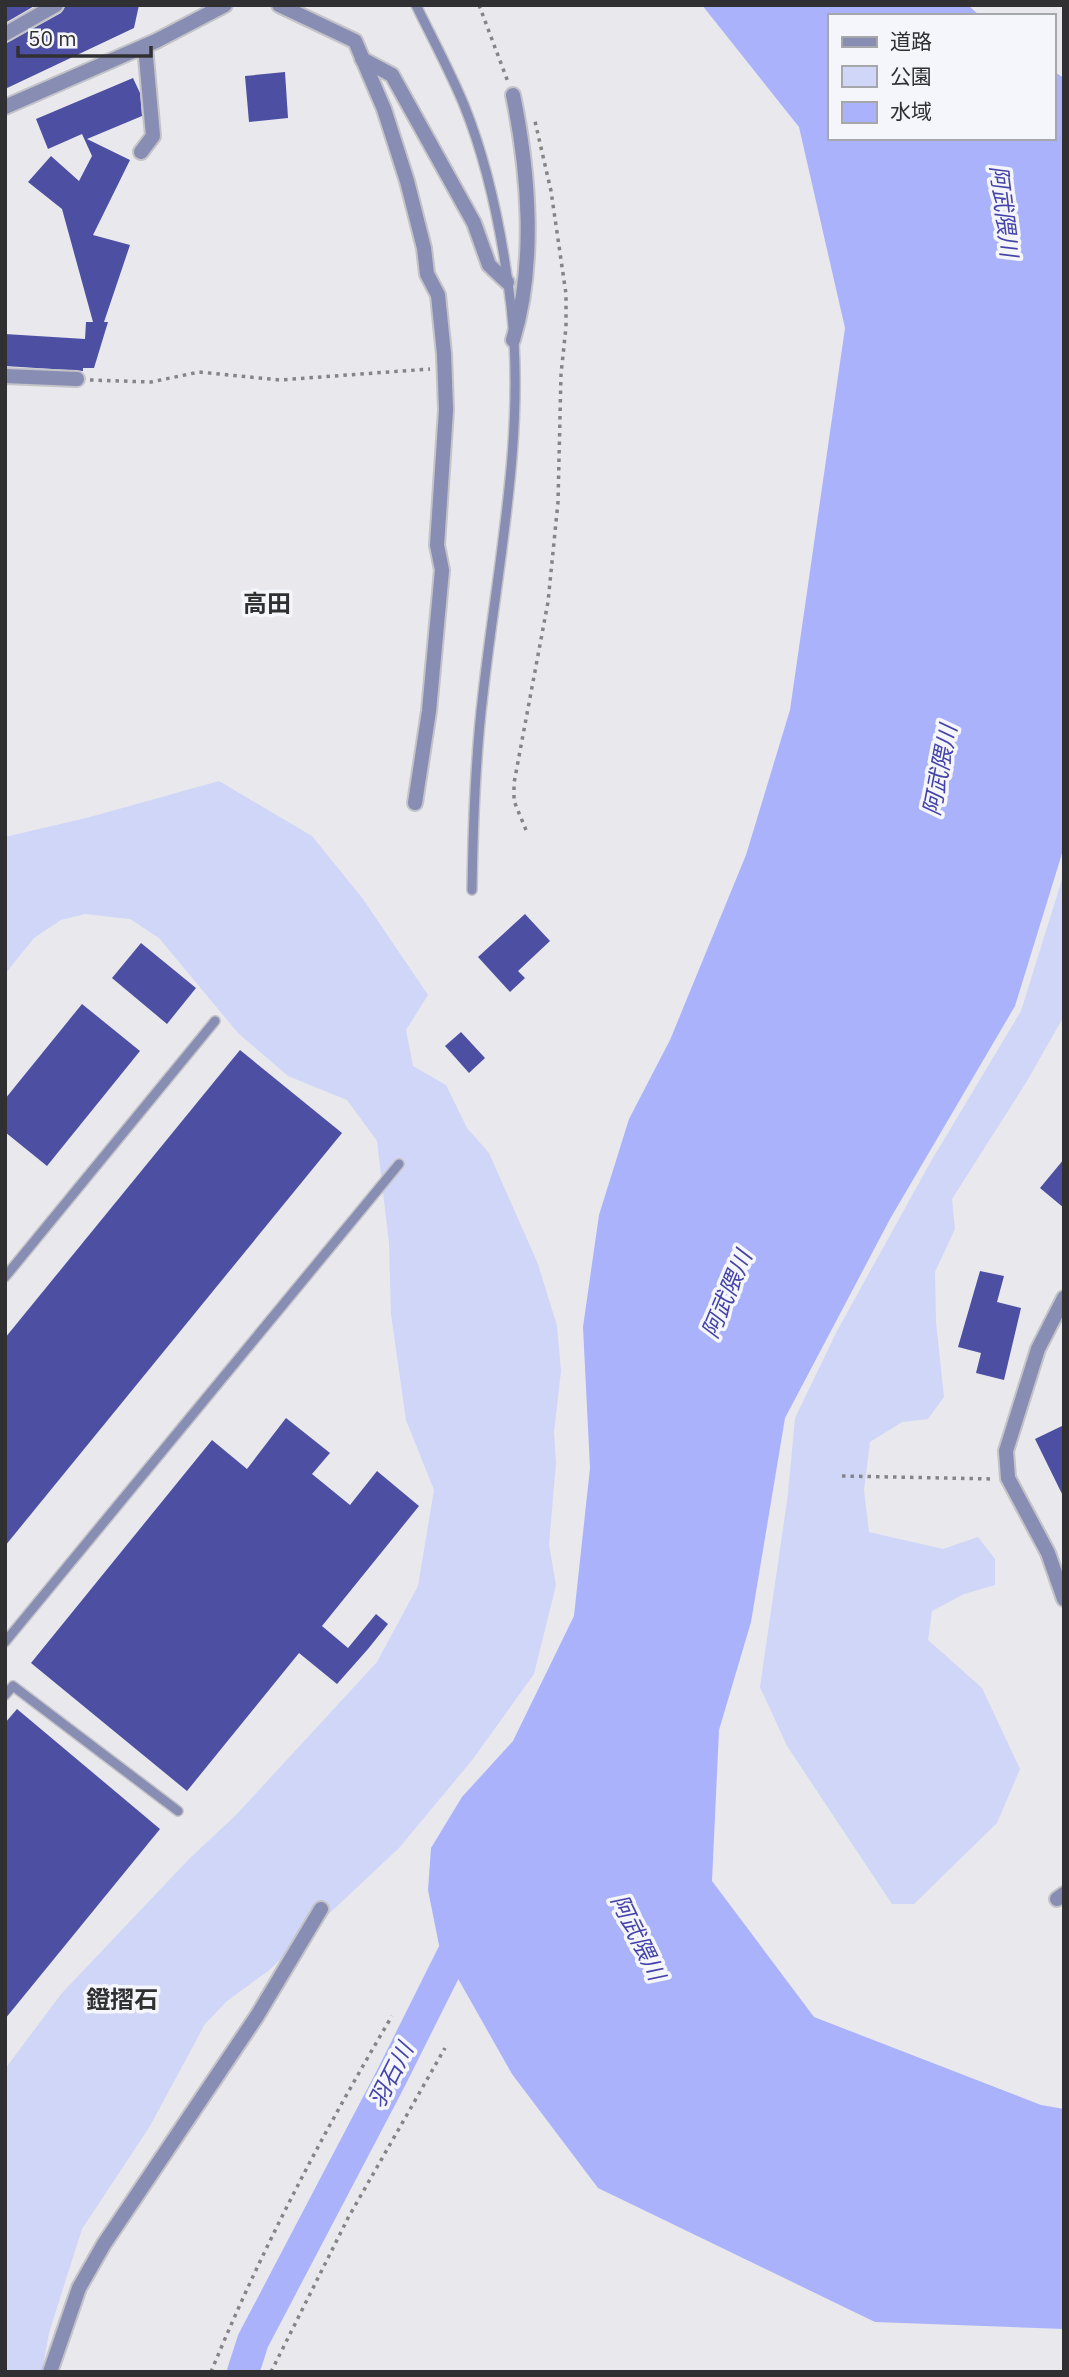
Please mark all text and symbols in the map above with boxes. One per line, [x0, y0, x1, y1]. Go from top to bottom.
scale bar [18, 14, 150, 58]
legend [828, 14, 1055, 140]
text: 50 m [28, 24, 77, 52]
text: 道路 [890, 27, 932, 55]
text: 公園 [890, 62, 932, 90]
text: 水域 [890, 97, 932, 125]
water label: 阿武隈川 [985, 164, 1026, 261]
district label: 高田 [243, 587, 291, 619]
water label: 阿武隈川 [915, 719, 963, 818]
water label: 阿武隈川 [694, 1243, 759, 1342]
water label: 阿武隈川 [605, 1889, 674, 1988]
district label: 鐙摺石 [86, 1983, 158, 2015]
water label: 羽石川 [361, 2035, 420, 2113]

